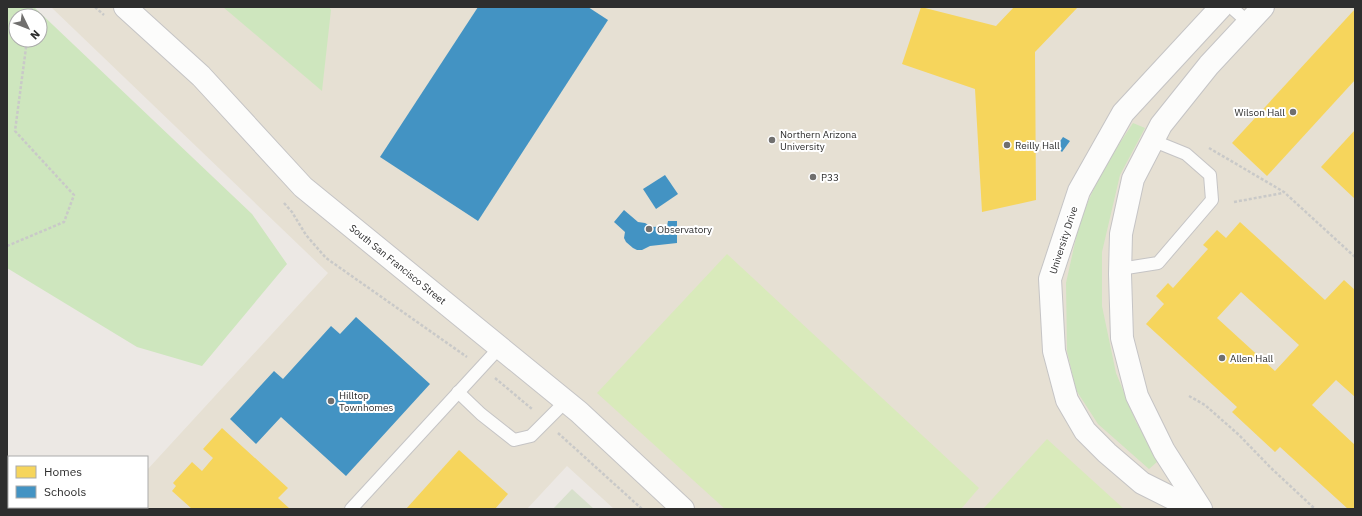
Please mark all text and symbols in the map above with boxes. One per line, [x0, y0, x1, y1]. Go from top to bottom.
north arrow [8, 8, 48, 48]
text: N [27, 27, 43, 43]
place label: Wilson Hall [1235, 106, 1285, 119]
marker: Wilson Hall [1288, 107, 1298, 117]
place label: Northern Arizona University [780, 128, 857, 153]
marker: Northern Arizona University [767, 135, 777, 145]
place label: Reilly Hall [1015, 139, 1060, 152]
marker: Reilly Hall [1002, 140, 1012, 150]
place label: P33 [821, 171, 839, 184]
marker: P33 [808, 172, 818, 182]
street label: University Drive [1046, 204, 1081, 276]
street label: South San Francisco Street [347, 221, 449, 308]
place label: Observatory [657, 223, 712, 236]
marker: Observatory [644, 224, 654, 234]
place label: Allen Hall [1230, 352, 1273, 365]
marker: Allen Hall [1217, 353, 1227, 363]
place label: Hilltop Townhomes [339, 389, 393, 414]
marker: Hilltop Townhomes [326, 396, 336, 406]
legend [8, 456, 148, 508]
text: Homes [44, 464, 82, 479]
text: Schools [44, 484, 87, 499]

